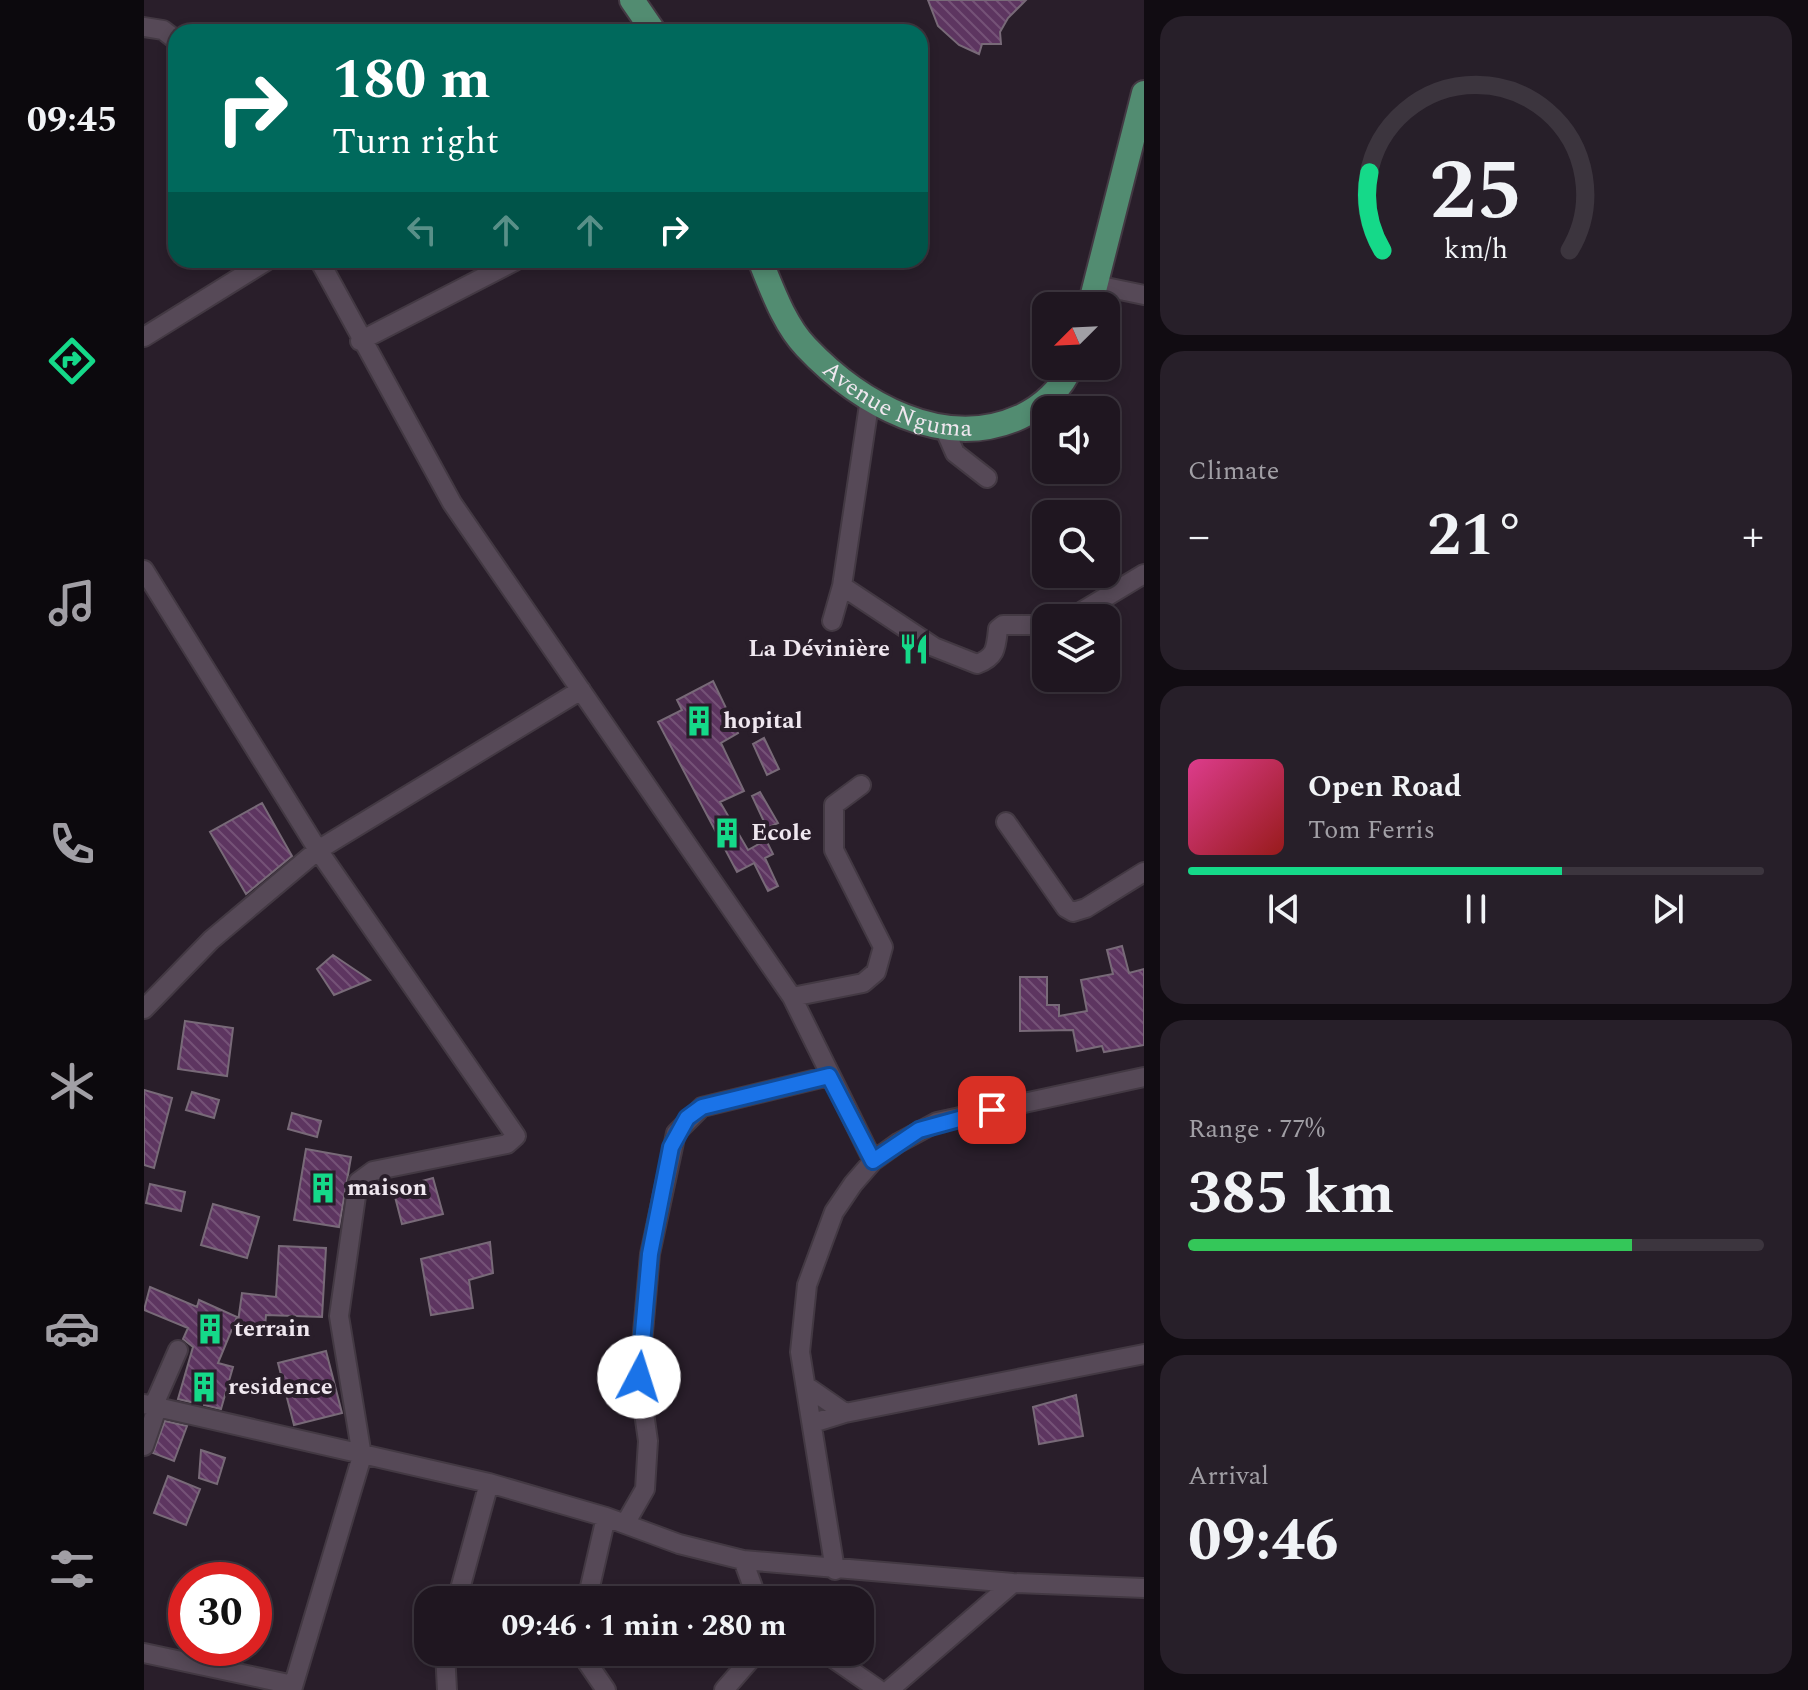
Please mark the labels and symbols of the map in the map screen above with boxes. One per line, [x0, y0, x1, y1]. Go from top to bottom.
north arrow [1032, 292, 1120, 380]
street label: Avenue Nguma [814, 352, 973, 447]
place label: La Dévinière [748, 631, 890, 667]
restaurant icon: La Dévinière [897, 632, 931, 666]
place label: hopital [723, 703, 803, 739]
building icon: hopital [682, 704, 716, 738]
place label: Ecole [751, 815, 812, 851]
building icon: Ecole [710, 816, 744, 850]
pin [958, 1076, 1026, 1144]
place label: maison [347, 1170, 428, 1206]
building icon: maison [306, 1171, 340, 1205]
place label: terrain [234, 1311, 311, 1347]
building icon: terrain [193, 1312, 227, 1346]
position arrow [597, 1335, 681, 1419]
place label: residence [228, 1369, 333, 1405]
building icon: residence [187, 1370, 221, 1404]
speed limit sign: 30 [168, 1562, 272, 1666]

